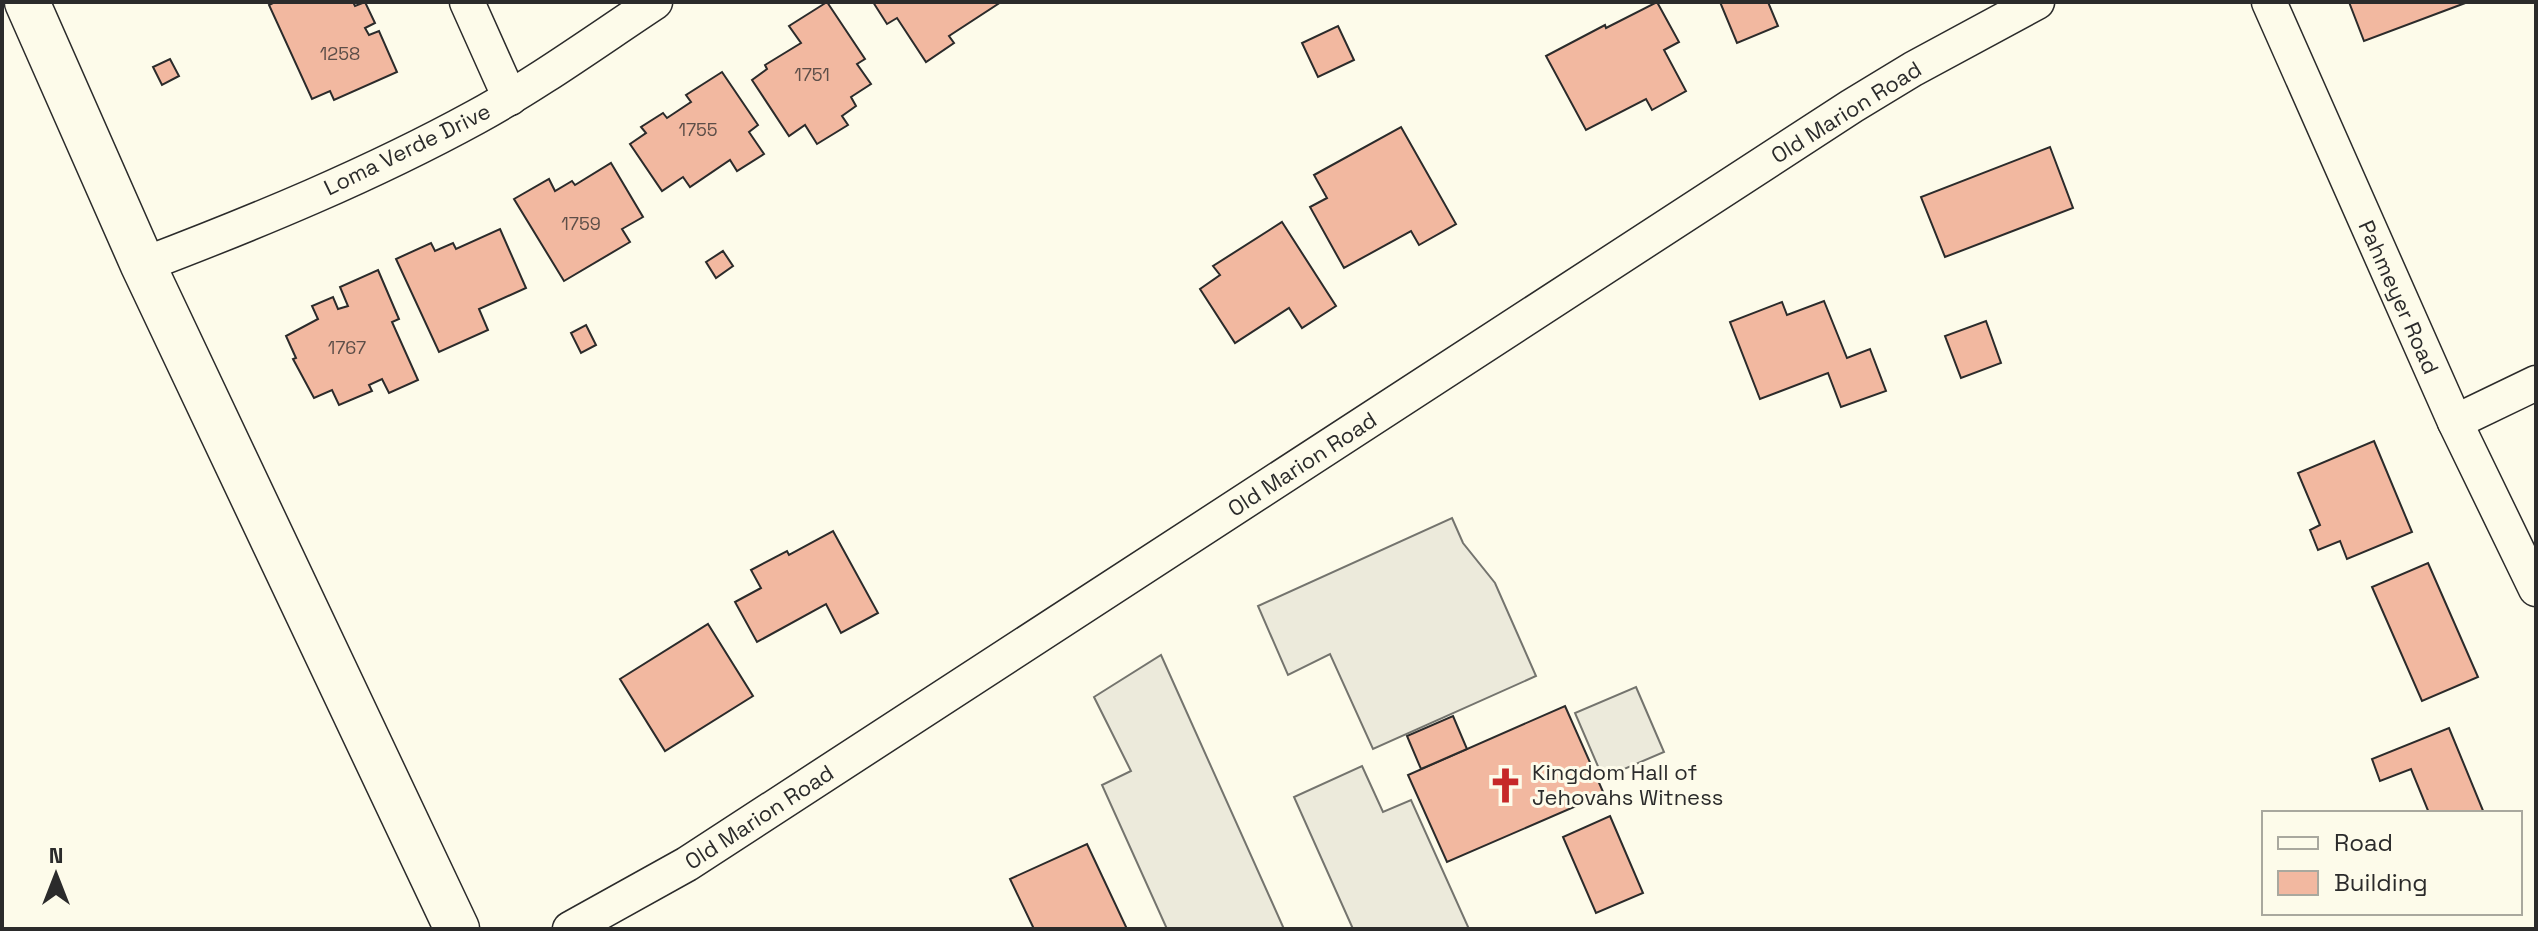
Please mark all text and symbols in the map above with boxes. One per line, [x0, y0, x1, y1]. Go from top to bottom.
house number: 1258 [320, 42, 360, 65]
street label: Old Marion Road [1766, 55, 1926, 169]
house number: 1751 [794, 63, 830, 86]
street label: Loma Verde Drive [319, 97, 495, 201]
house number: 1755 [678, 118, 718, 141]
house number: 1759 [561, 212, 601, 235]
street label: Pahmeyer Road [2353, 216, 2445, 378]
house number: 1767 [328, 336, 366, 359]
street label: Old Marion Road [1222, 405, 1382, 523]
street label: Old Marion Road [679, 758, 839, 876]
place label: Kingdom Hall of Jehovahs Witness [1532, 758, 1723, 811]
church icon: Kingdom Hall of Jehovahs Witness [1487, 766, 1525, 804]
legend [2262, 811, 2522, 915]
text: Road [2334, 827, 2393, 858]
north arrow [16, 835, 96, 915]
text: N [49, 841, 63, 869]
text: Building [2334, 867, 2428, 898]

